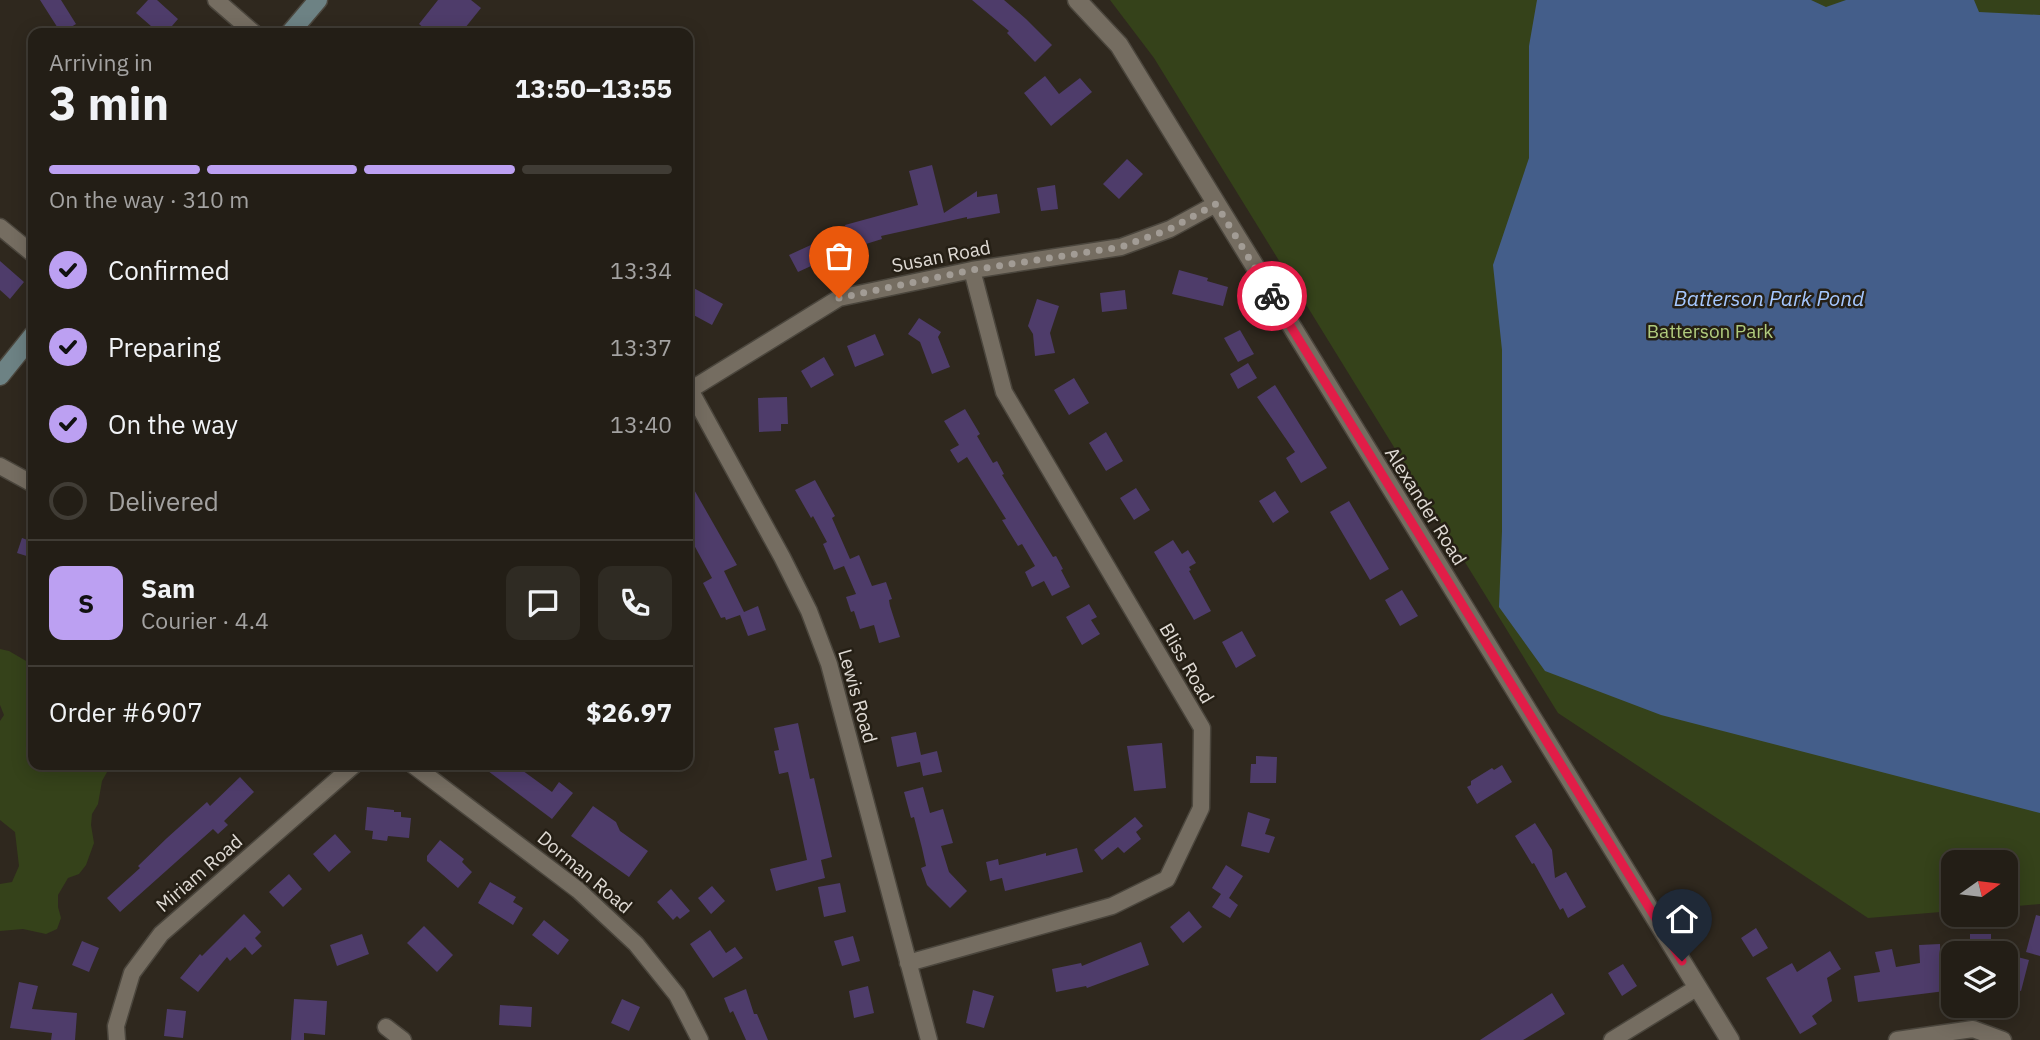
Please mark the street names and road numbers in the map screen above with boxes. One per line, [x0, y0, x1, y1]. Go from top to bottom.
street label: Susan Road [890, 235, 992, 277]
street label: Alexander Road [1380, 443, 1472, 569]
street label: Bliss Road [1154, 619, 1220, 707]
street label: Lewis Road [833, 646, 883, 746]
street label: Dorman Road [533, 826, 637, 918]
street label: Miriam Road [151, 829, 247, 917]

